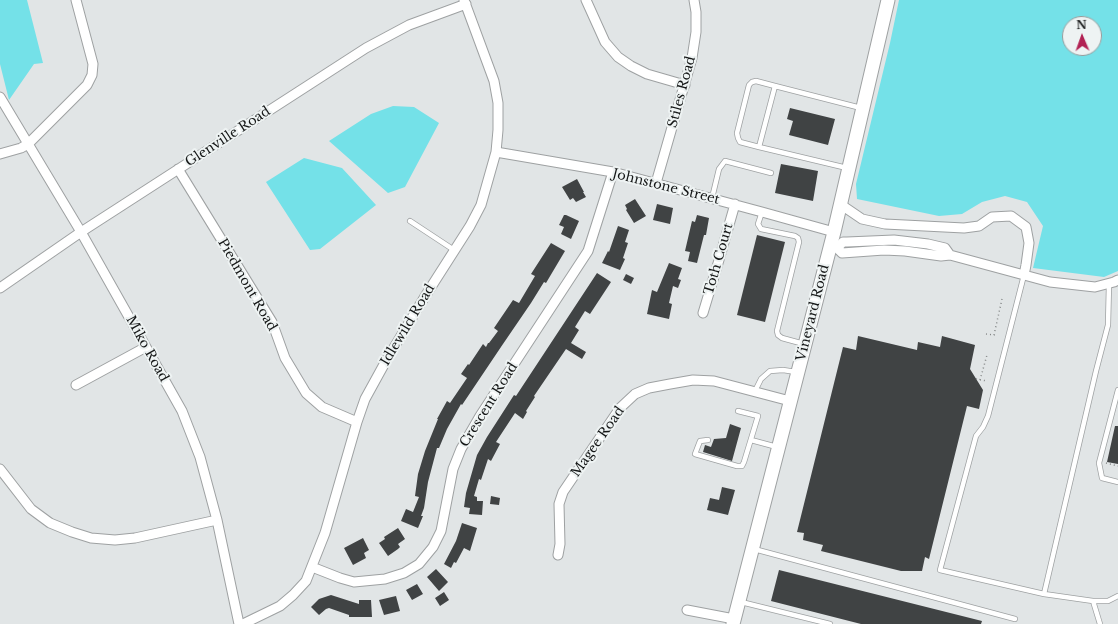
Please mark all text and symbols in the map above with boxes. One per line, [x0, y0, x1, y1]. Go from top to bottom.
north arrow [1062, 16, 1102, 56]
text: N [1076, 18, 1087, 32]
street label: Stiles Road [665, 54, 699, 130]
street label: Glenville Road [183, 104, 273, 170]
street label: Johnstone Street [611, 166, 721, 208]
street label: Toth Court [701, 221, 737, 297]
street label: Piedmont Road [214, 236, 280, 334]
street label: Vineyard Road [793, 263, 833, 363]
street label: Idlewild Road [378, 281, 438, 369]
street label: Miko Road [122, 313, 172, 385]
street label: Crescent Road [457, 360, 521, 450]
street label: Magee Road [568, 404, 628, 480]

